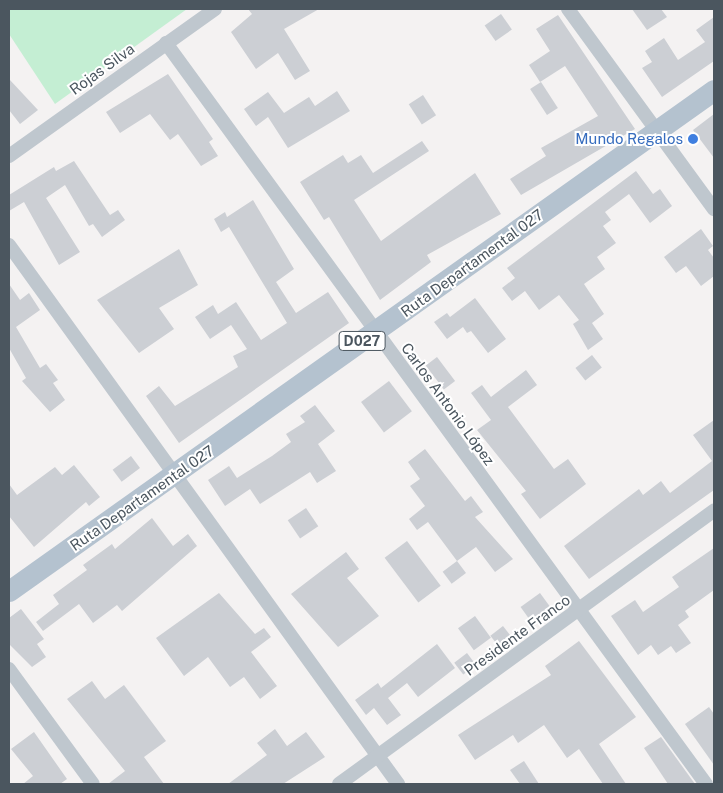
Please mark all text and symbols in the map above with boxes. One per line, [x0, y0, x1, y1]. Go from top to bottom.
street label: Rojas Silva [66, 40, 138, 98]
place label: Mundo Regalos [575, 130, 683, 148]
marker: Mundo Regalos [687, 133, 699, 145]
street label: Ruta Departamental 027 [397, 205, 547, 321]
road number: D027 [338, 330, 386, 352]
street label: Carlos Antonio López [397, 339, 499, 469]
street label: Ruta Departamental 027 [67, 441, 217, 555]
street label: Presidente Franco [460, 591, 574, 679]

